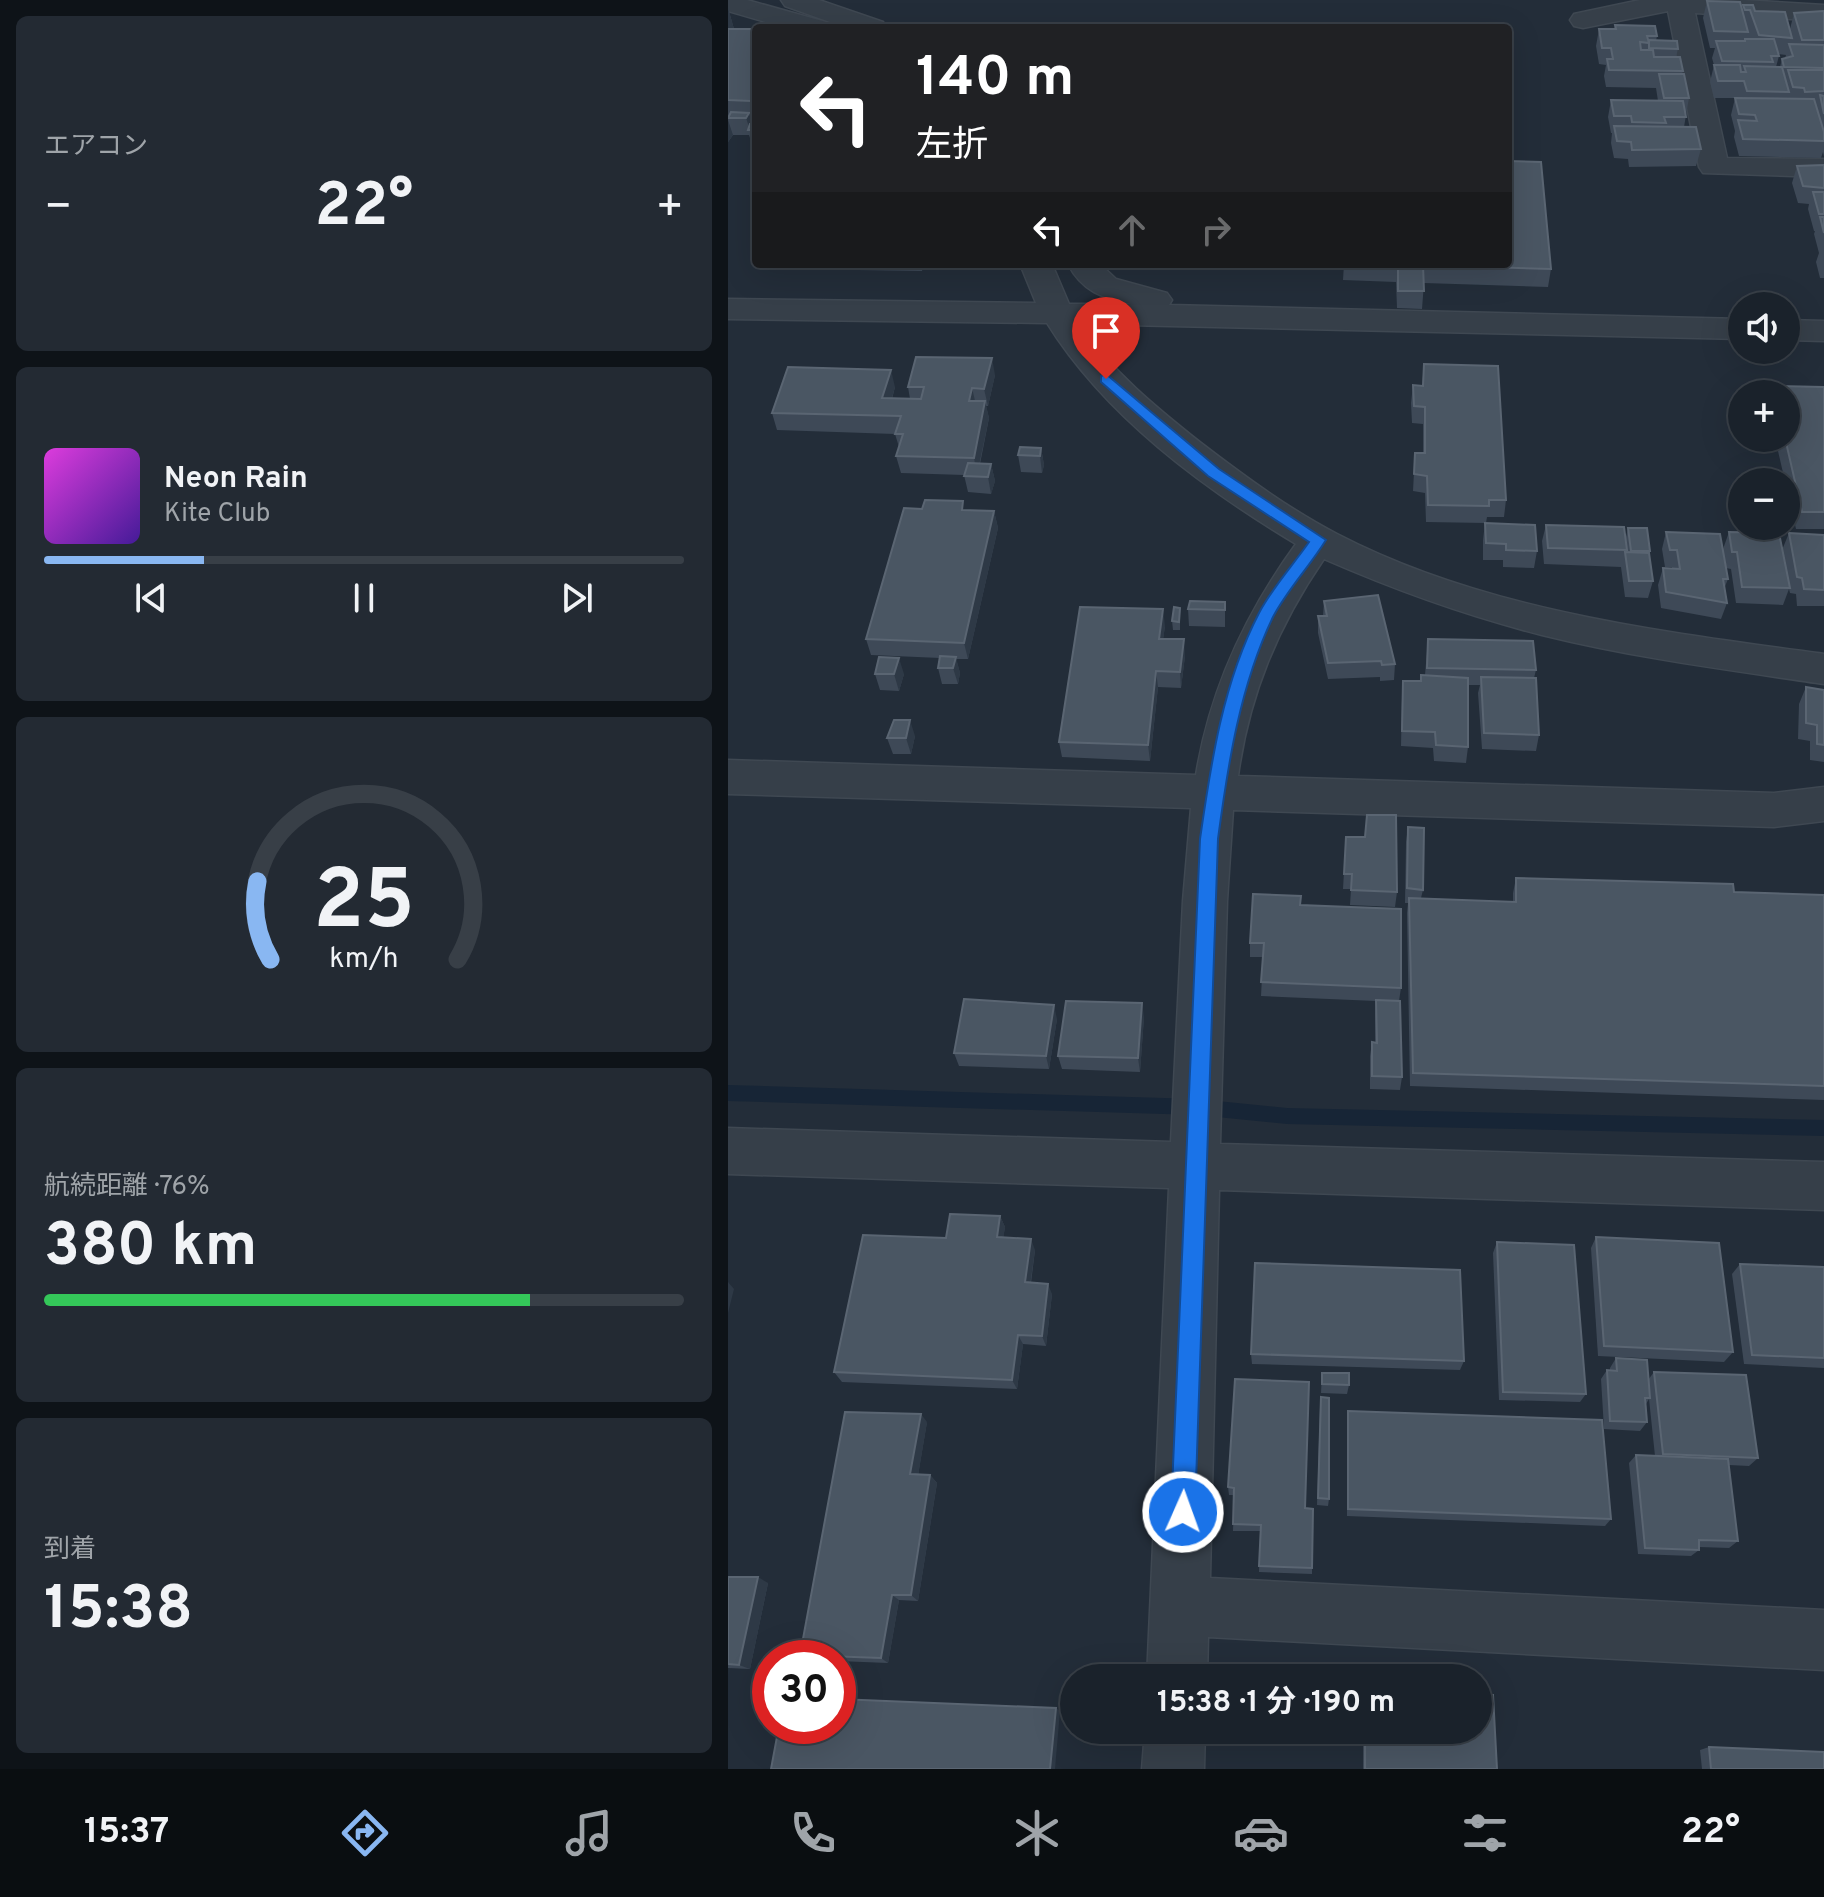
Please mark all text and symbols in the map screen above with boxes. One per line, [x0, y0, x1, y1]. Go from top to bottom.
text: 140 m [916, 45, 1074, 115]
icon: left [784, 56, 888, 160]
text: 左折 [916, 124, 988, 170]
text: エアコン [44, 131, 148, 164]
text: 22° [315, 171, 413, 247]
text: − [44, 181, 72, 237]
text: + [656, 181, 684, 237]
icon: left [1026, 208, 1070, 252]
icon: ahead [1110, 208, 1154, 252]
icon: right [1194, 208, 1238, 252]
map controls [1728, 292, 1800, 540]
button: sound [1728, 292, 1800, 364]
pin [1072, 297, 1140, 379]
icon: arrive [1084, 309, 1128, 353]
button: + [1728, 380, 1800, 452]
text: Neon Rain [164, 461, 308, 498]
button: − [1728, 468, 1800, 540]
text: Kite Club [164, 498, 270, 531]
icon: previous [129, 576, 173, 620]
icon: pause [342, 576, 386, 620]
icon: next [555, 576, 599, 620]
text: 25 [313, 853, 415, 958]
text: km/h [329, 943, 399, 979]
text: 航続距離 · 76% [44, 1171, 210, 1204]
text: 380 km [44, 1211, 257, 1287]
position arrow [1141, 1470, 1225, 1554]
text: 到着 [44, 1534, 96, 1567]
text: 15:38 [44, 1574, 193, 1650]
speed limit sign: 30 [752, 1640, 856, 1744]
text: 15:38 · 1 分 · 190 m [1157, 1685, 1395, 1722]
icon: directions [337, 1805, 393, 1861]
icon: music [561, 1805, 617, 1861]
icon: phone [785, 1805, 841, 1861]
icon: climate [1009, 1805, 1065, 1861]
icon: car [1233, 1805, 1289, 1861]
icon: filters [1457, 1805, 1513, 1861]
text: 15:37 [84, 1810, 169, 1856]
text: 22° [1681, 1810, 1740, 1856]

